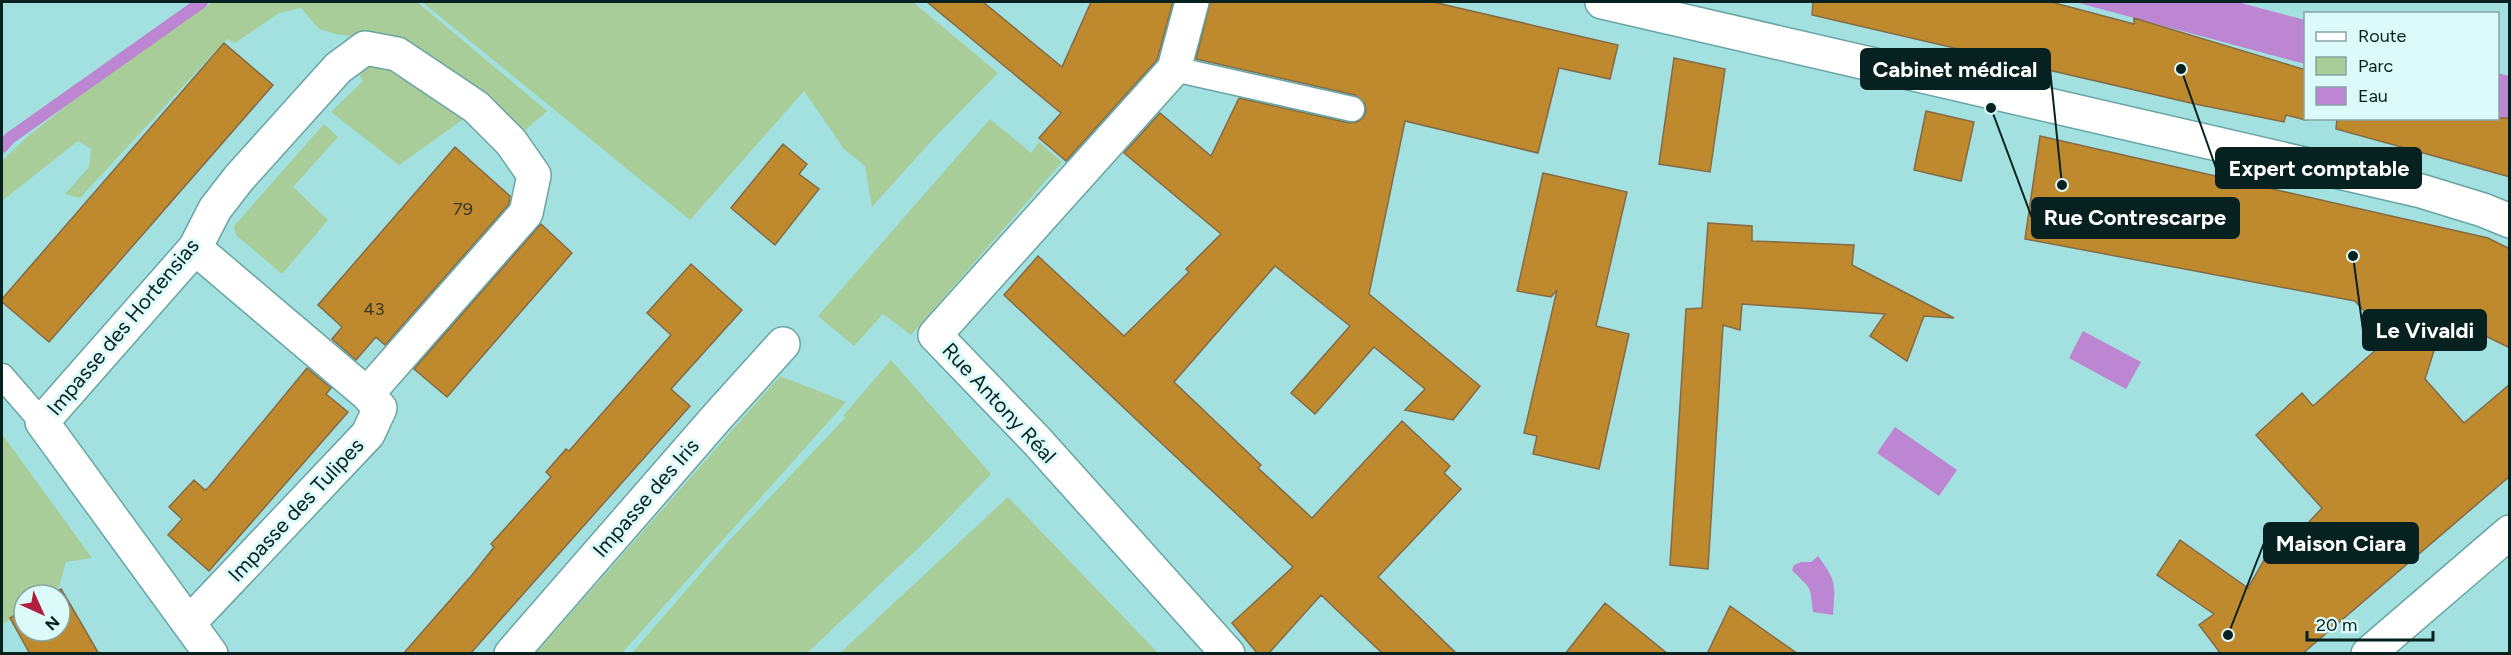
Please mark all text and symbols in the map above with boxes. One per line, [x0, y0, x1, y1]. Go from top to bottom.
legend [2304, 12, 2499, 120]
text: Route [2358, 25, 2407, 47]
callout: Cabinet médical [1861, 49, 2050, 89]
text: Parc [2358, 55, 2394, 77]
text: Cabinet médical [1873, 56, 2037, 83]
text: Eau [2358, 85, 2388, 107]
callout: Expert comptable [2216, 148, 2421, 188]
text: Expert comptable [2229, 155, 2409, 182]
house number: 79 [453, 198, 473, 220]
callout: Rue Contrescarpe [2032, 198, 2239, 238]
text: Rue Contrescarpe [2044, 204, 2226, 231]
street label: Impasse des Hortensias [41, 233, 204, 420]
house number: 43 [364, 298, 384, 320]
callout: Le Vivaldi [2363, 310, 2486, 350]
text: Le Vivaldi [2376, 317, 2474, 344]
street label: Rue Antony Réal [937, 337, 1061, 468]
street label: Impasse des Tulipes [223, 433, 369, 587]
street label: Impasse des Iris [587, 433, 704, 562]
callout: Maison Ciara [2264, 523, 2418, 563]
text: Maison Ciara [2276, 530, 2406, 557]
north arrow [12, 583, 72, 643]
scale bar [2307, 604, 2433, 642]
text: N [41, 612, 63, 634]
text: 20 m [2316, 614, 2357, 636]

